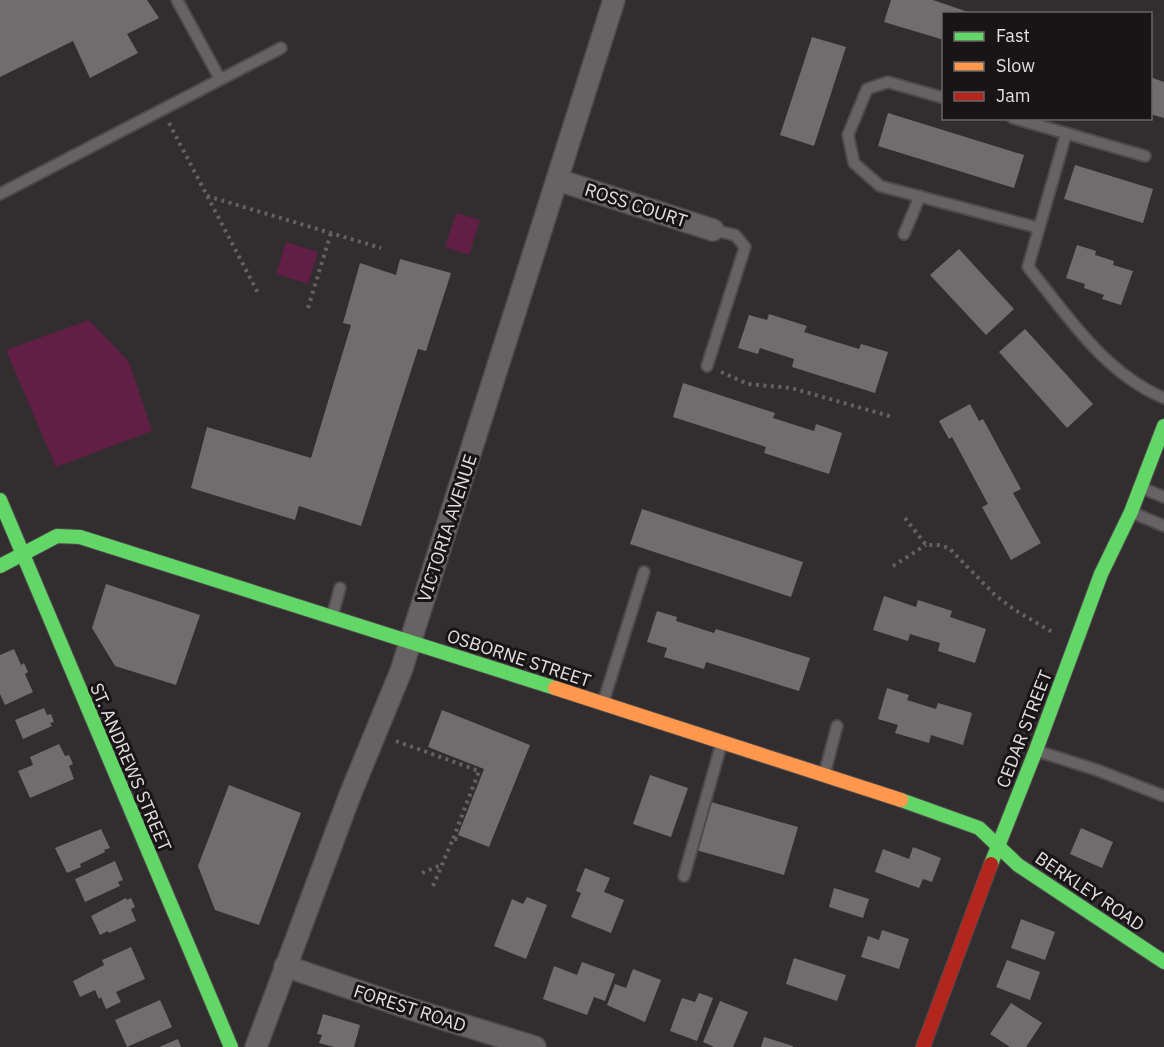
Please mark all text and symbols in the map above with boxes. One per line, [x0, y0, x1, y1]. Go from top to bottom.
legend [942, 12, 1152, 120]
text: Fast [996, 24, 1030, 47]
text: Slow [996, 54, 1035, 77]
text: Jam [996, 84, 1031, 107]
street label: ROSS COURT [582, 178, 690, 232]
street label: VICTORIA AVENUE [412, 451, 482, 605]
street label: OSBORNE STREET [444, 624, 594, 692]
street label: CEDAR STREET [991, 667, 1057, 791]
street label: ST. ANDREWS STREET [85, 679, 177, 855]
street label: BERKLEY ROAD [1031, 846, 1149, 936]
street label: FOREST ROAD [351, 979, 469, 1037]

